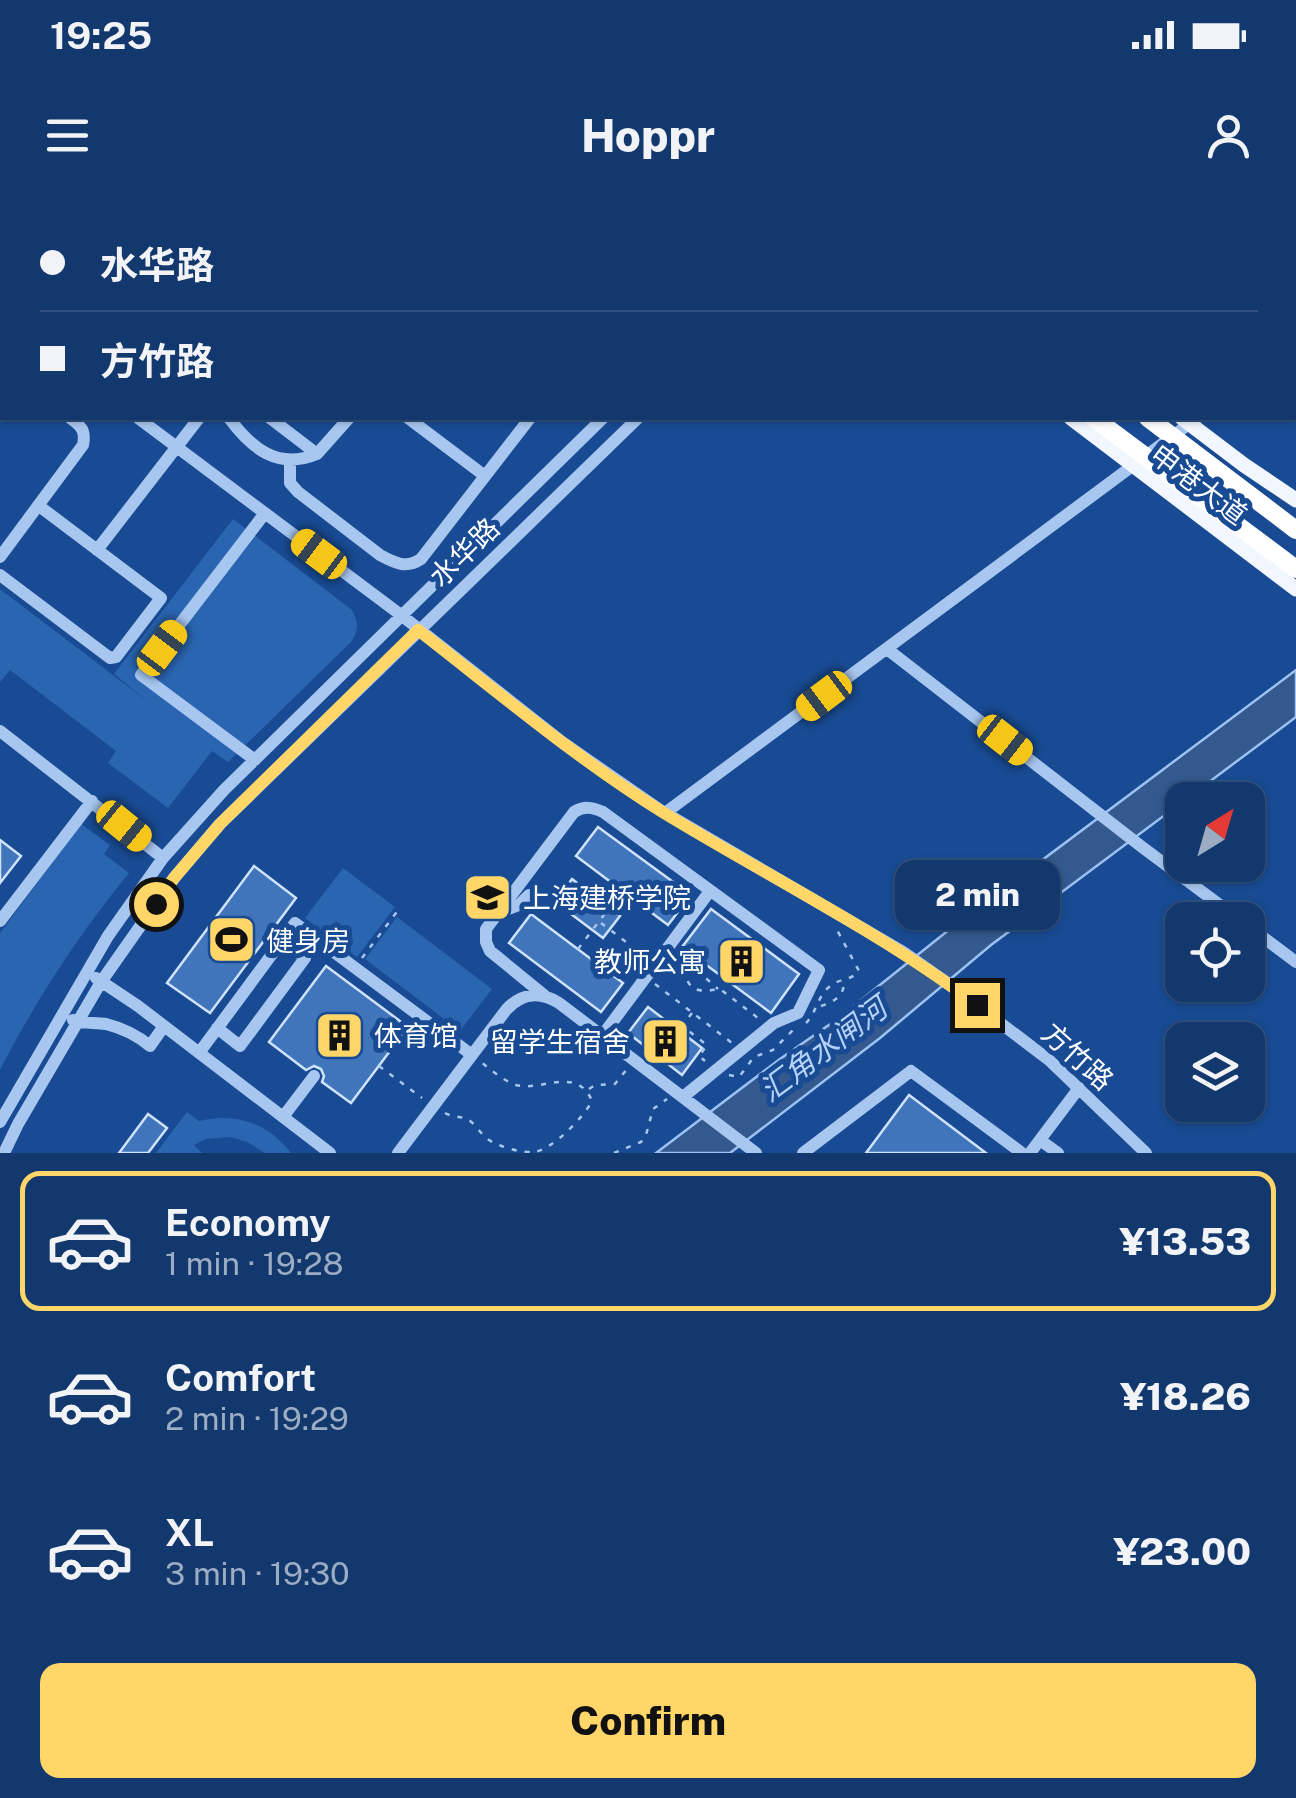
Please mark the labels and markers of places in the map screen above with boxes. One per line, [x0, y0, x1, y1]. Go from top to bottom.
school or university icon: 上海建桥学院 [462, 871, 514, 923]
place label: 上海建桥学院 [523, 881, 691, 914]
sports icon: 健身房 [205, 914, 257, 966]
place label: 健身房 [266, 924, 350, 957]
building icon: 教师公寓 [715, 935, 767, 987]
place label: 教师公寓 [594, 945, 706, 978]
building icon: 体育馆 [313, 1009, 365, 1061]
building icon: 留学生宿舍 [639, 1015, 691, 1067]
place label: 体育馆 [374, 1019, 458, 1052]
place label: 留学生宿舍 [490, 1025, 630, 1058]

